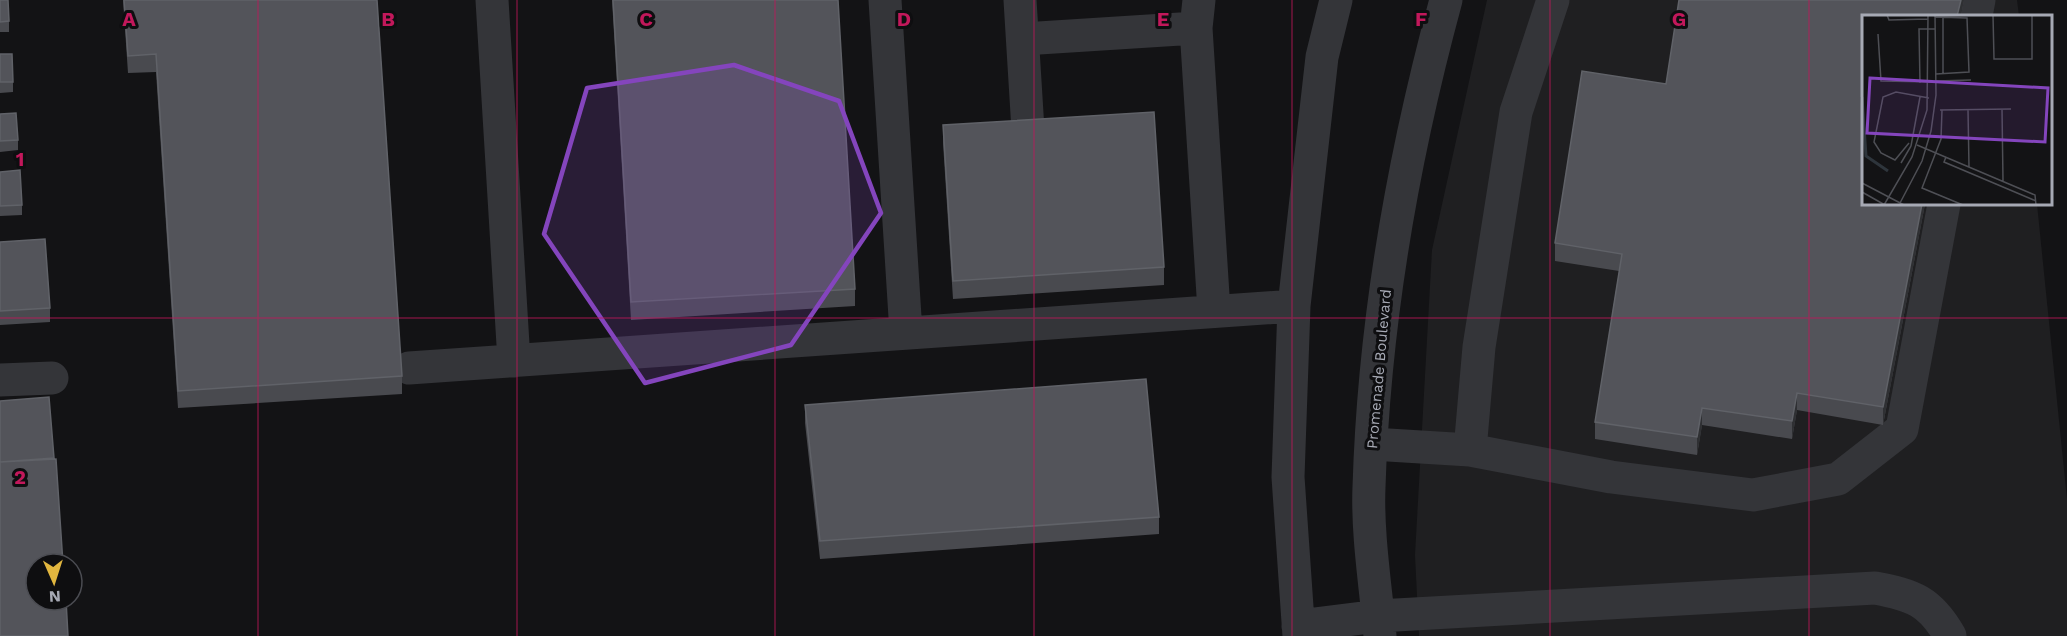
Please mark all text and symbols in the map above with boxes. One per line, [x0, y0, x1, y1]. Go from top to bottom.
text: A [122, 7, 136, 31]
text: B [381, 7, 395, 31]
text: C [639, 7, 653, 31]
text: D [897, 7, 911, 31]
text: E [1157, 7, 1169, 31]
text: F [1415, 7, 1427, 31]
text: G [1672, 7, 1686, 31]
inset map [1862, 15, 2052, 206]
text: 1 [16, 147, 24, 171]
street label: Promenade Boulevard [1363, 288, 1395, 450]
text: 2 [14, 465, 26, 489]
north arrow [24, 552, 84, 612]
text: N [48, 587, 61, 606]

